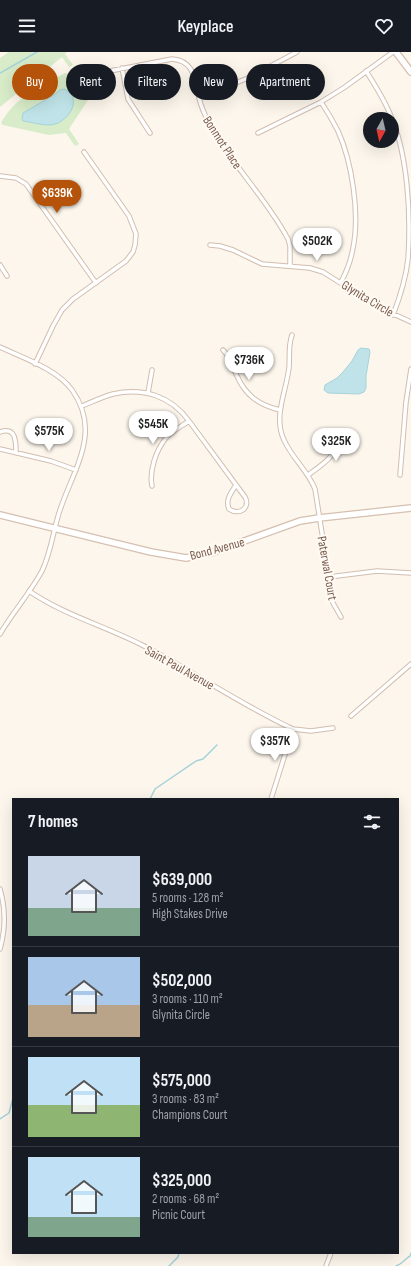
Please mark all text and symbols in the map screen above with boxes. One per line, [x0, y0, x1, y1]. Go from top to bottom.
icon: menu [16, 15, 38, 37]
icon: heart [373, 15, 395, 37]
text: Keyplace [177, 16, 234, 37]
chip: Buy [12, 64, 58, 100]
chip: Rent [66, 64, 116, 100]
chip: Filters [124, 64, 181, 100]
chip: New [189, 64, 238, 100]
chip: Apartment [246, 64, 325, 100]
north arrow [363, 112, 399, 148]
map controls [363, 112, 399, 148]
street label: Bonmot Place [199, 113, 245, 172]
pin: $639K [29, 180, 85, 214]
text: $639K [41, 185, 73, 201]
pin: $502K [289, 228, 345, 262]
text: $502K [302, 233, 332, 249]
street label: Glynita Circle [339, 277, 396, 321]
pin: $736K [221, 347, 277, 381]
text: $736K [234, 352, 264, 368]
pin: $545K [125, 411, 181, 445]
text: $545K [138, 416, 168, 432]
pin: $575K [21, 418, 77, 452]
text: $575K [34, 423, 64, 439]
pin: $325K [308, 428, 364, 462]
text: $325K [321, 433, 351, 449]
street label: Bond Avenue [188, 534, 246, 564]
street label: Paterwal Court [314, 535, 341, 602]
street label: Saint Paul Avenue [142, 642, 217, 693]
pin: $357K [247, 728, 303, 762]
text: $357K [260, 733, 290, 749]
icon: filters [361, 811, 383, 833]
text: 7 homes [28, 812, 78, 832]
text: $639,000 [152, 870, 212, 890]
icon: home [60, 872, 108, 920]
text: 5 rooms · 128 m² [152, 890, 224, 906]
text: High Stakes Drive [152, 906, 228, 922]
text: $502,000 [152, 971, 212, 991]
icon: home [60, 973, 108, 1021]
text: 3 rooms · 110 m² [152, 991, 223, 1007]
text: Glynita Circle [152, 1007, 210, 1023]
text: $575,000 [152, 1071, 211, 1091]
icon: home [60, 1073, 108, 1121]
text: 3 rooms · 83 m² [152, 1091, 219, 1107]
text: Champions Court [152, 1107, 228, 1123]
text: $325,000 [152, 1171, 211, 1191]
icon: home [60, 1173, 108, 1221]
text: 2 rooms · 68 m² [152, 1191, 219, 1207]
text: Picnic Court [152, 1207, 205, 1223]

